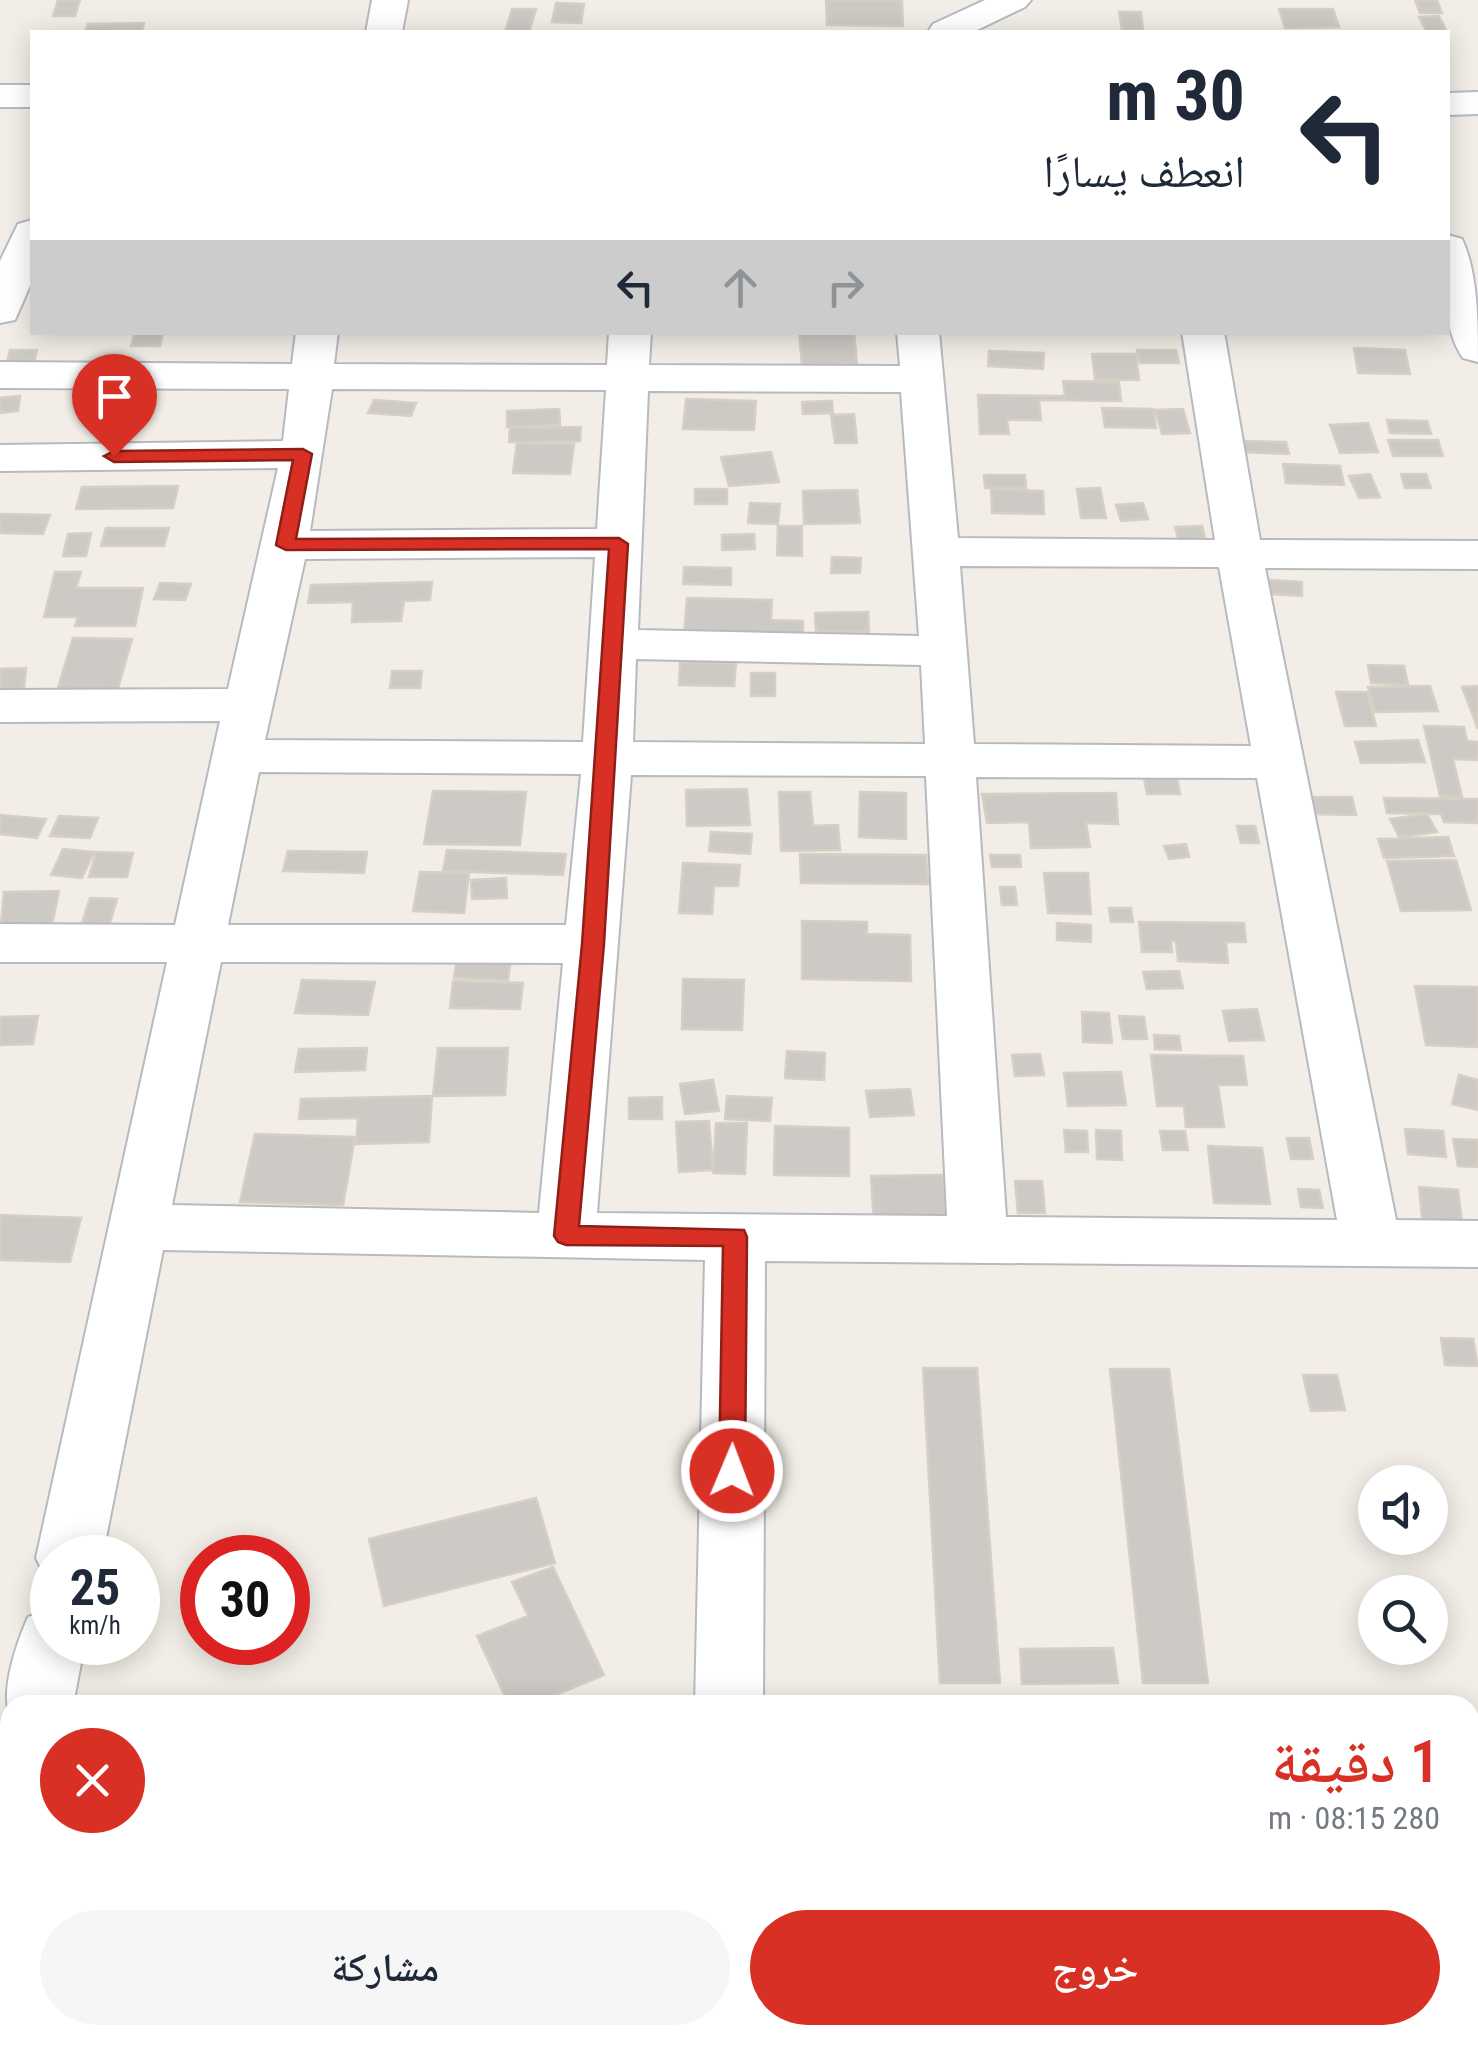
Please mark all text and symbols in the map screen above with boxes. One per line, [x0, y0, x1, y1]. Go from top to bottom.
text: 30 m [1106, 55, 1245, 137]
icon: left [1280, 70, 1410, 200]
text: انعطف يسارًا [1043, 145, 1245, 198]
icon: left [608, 260, 663, 315]
icon: ahead [713, 260, 768, 315]
icon: right [818, 260, 873, 315]
pin [72, 354, 157, 457]
icon: arrive [87, 369, 142, 424]
position arrow [680, 1419, 784, 1523]
map controls [1358, 1465, 1448, 1665]
button: sound [1358, 1465, 1448, 1555]
speed limit sign: 30 [180, 1535, 310, 1665]
text: 25 [70, 1559, 120, 1617]
button: search [1358, 1575, 1448, 1665]
text: km/h [69, 1611, 121, 1640]
text: 1 دقيقة [1271, 1726, 1440, 1797]
button: close [40, 1728, 145, 1833]
text: 280 m · 08:15 [1268, 1799, 1440, 1837]
button: مشاركة [40, 1910, 730, 2025]
button: خروج [750, 1910, 1440, 2025]

